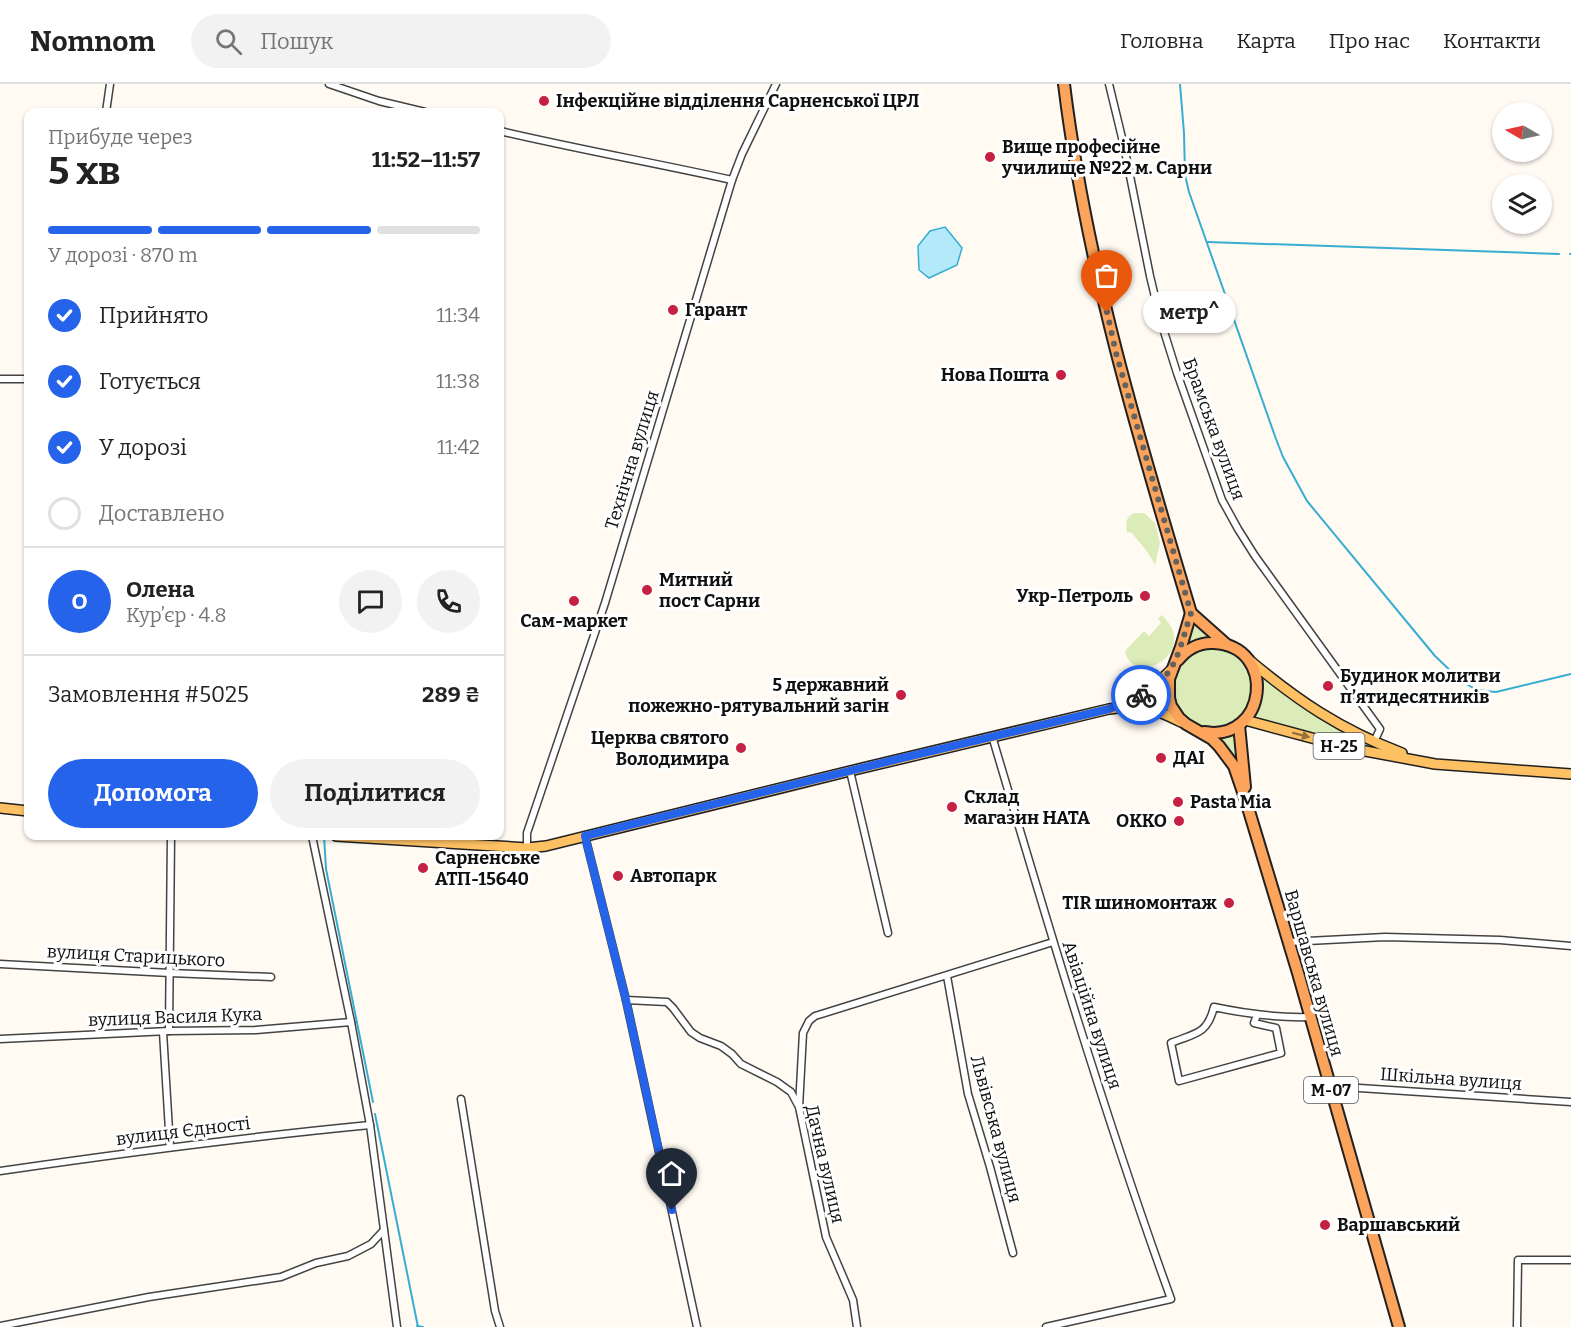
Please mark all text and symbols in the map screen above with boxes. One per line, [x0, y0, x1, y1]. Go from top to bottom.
search box [191, 14, 611, 68]
text: Nomnom [30, 25, 155, 58]
icon: search [212, 25, 245, 58]
text: Пошук [260, 28, 333, 55]
text: Головна [1120, 28, 1204, 54]
text: Карта [1237, 28, 1296, 54]
text: Про нас [1329, 28, 1410, 54]
text: Контакти [1443, 28, 1541, 54]
place label: Інфекційне відділення Сарненської ЦРЛ [556, 90, 919, 112]
marker: Інфекційне відділення Сарненської ЦРЛ [537, 94, 551, 108]
north arrow [1492, 102, 1552, 162]
map controls [1492, 102, 1552, 234]
text: Прибуде через [48, 125, 193, 149]
place label: Вище професійне училище №22 м. Сарни [1001, 136, 1212, 179]
text: 11:52–11:57 [372, 146, 480, 173]
text: 5 хв [48, 148, 121, 194]
marker: Вище професійне училище №22 м. Сарни [983, 150, 997, 164]
button: layers [1492, 174, 1552, 234]
text: У дорозі · 870 m [48, 243, 198, 267]
pin [1081, 250, 1132, 312]
icon: bag [1090, 259, 1123, 292]
callout: метр^ [1143, 291, 1236, 333]
icon: check [48, 299, 81, 332]
place label: Гарант [685, 299, 747, 321]
text: метр^ [1160, 300, 1219, 324]
text: Прийнято [99, 302, 208, 329]
text: 11:34 [436, 303, 480, 327]
marker: Гарант [666, 303, 680, 317]
street label: Брамська вулиця [1178, 355, 1250, 503]
place label: Нова Пошта [941, 364, 1049, 386]
icon: check [48, 365, 81, 398]
text: Готується [99, 368, 201, 395]
marker: Нова Пошта [1054, 368, 1068, 382]
text: 11:38 [436, 369, 480, 393]
street label: Технічна вулиця [600, 388, 664, 532]
icon: check [48, 431, 81, 464]
text: У дорозі [99, 434, 187, 461]
text: 11:42 [437, 435, 480, 459]
text: Доставлено [99, 500, 225, 527]
place label: Митний пост Сарни [659, 569, 760, 612]
button: chat [339, 570, 402, 633]
button: phone [417, 570, 480, 633]
text: Олена [126, 576, 195, 603]
marker: Митний пост Сарни [640, 583, 654, 597]
place label: Укр-Петроль [1016, 585, 1133, 607]
text: О [71, 588, 88, 615]
marker: Укр-Петроль [1138, 589, 1152, 603]
marker: Сам-маркет [567, 594, 581, 608]
text: Кур’єр · 4.8 [126, 603, 226, 627]
place label: Сам-маркет [520, 610, 628, 632]
courier [1111, 665, 1171, 725]
place label: Будинок молитви п’ятидесятників [1340, 665, 1501, 708]
place label: 5 державний пожежно-рятувальний загін [628, 674, 889, 717]
icon: bike [1125, 679, 1158, 712]
marker: Будинок молитви п’ятидесятників [1321, 679, 1335, 693]
text: Замовлення #5025 [48, 681, 249, 708]
text: 289 ₴ [422, 681, 480, 708]
marker: 5 державний пожежно-рятувальний загін [894, 688, 908, 702]
place label: Церква святого Володимира [591, 727, 729, 770]
one-way arrow [1292, 731, 1310, 740]
road number: Н-25 [1314, 733, 1364, 759]
marker: Церква святого Володимира [734, 741, 748, 755]
place label: ДАІ [1173, 747, 1205, 769]
marker: ДАІ [1154, 751, 1168, 765]
button: Допомога [48, 759, 258, 828]
button: Поділитися [270, 759, 480, 828]
place label: Склад магазин НАТА [964, 786, 1090, 829]
place label: Pasta Mia [1190, 791, 1271, 813]
marker: Pasta Mia [1171, 795, 1185, 809]
marker: Склад магазин НАТА [945, 800, 959, 814]
place label: ОККО [1116, 810, 1167, 832]
marker: ОККО [1172, 814, 1186, 828]
place label: Сарненське АТП-15640 [435, 847, 540, 890]
marker: Сарненське АТП-15640 [416, 861, 430, 875]
place label: Автопарк [630, 865, 717, 887]
marker: Автопарк [611, 869, 625, 883]
street label: Варшавська вулиця [1280, 887, 1348, 1059]
place label: TIR шиномонтаж [1062, 892, 1217, 914]
marker: TIR шиномонтаж [1222, 896, 1236, 910]
street label: Авіаційна вулиця [1058, 938, 1126, 1092]
street label: вулиця Старицького [46, 940, 226, 972]
street label: вулиця Василя Кука [88, 1003, 263, 1031]
street label: Львівська вулиця [966, 1053, 1026, 1205]
street label: Шкільна вулиця [1379, 1063, 1523, 1095]
road number: М-07 [1304, 1077, 1358, 1103]
street label: Дачна вулиця [801, 1103, 849, 1225]
street label: вулиця Єдності [115, 1112, 251, 1150]
pin [646, 1148, 697, 1210]
icon: home [655, 1157, 688, 1190]
place label: Варшавський [1337, 1214, 1460, 1236]
marker: Варшавський [1318, 1218, 1332, 1232]

